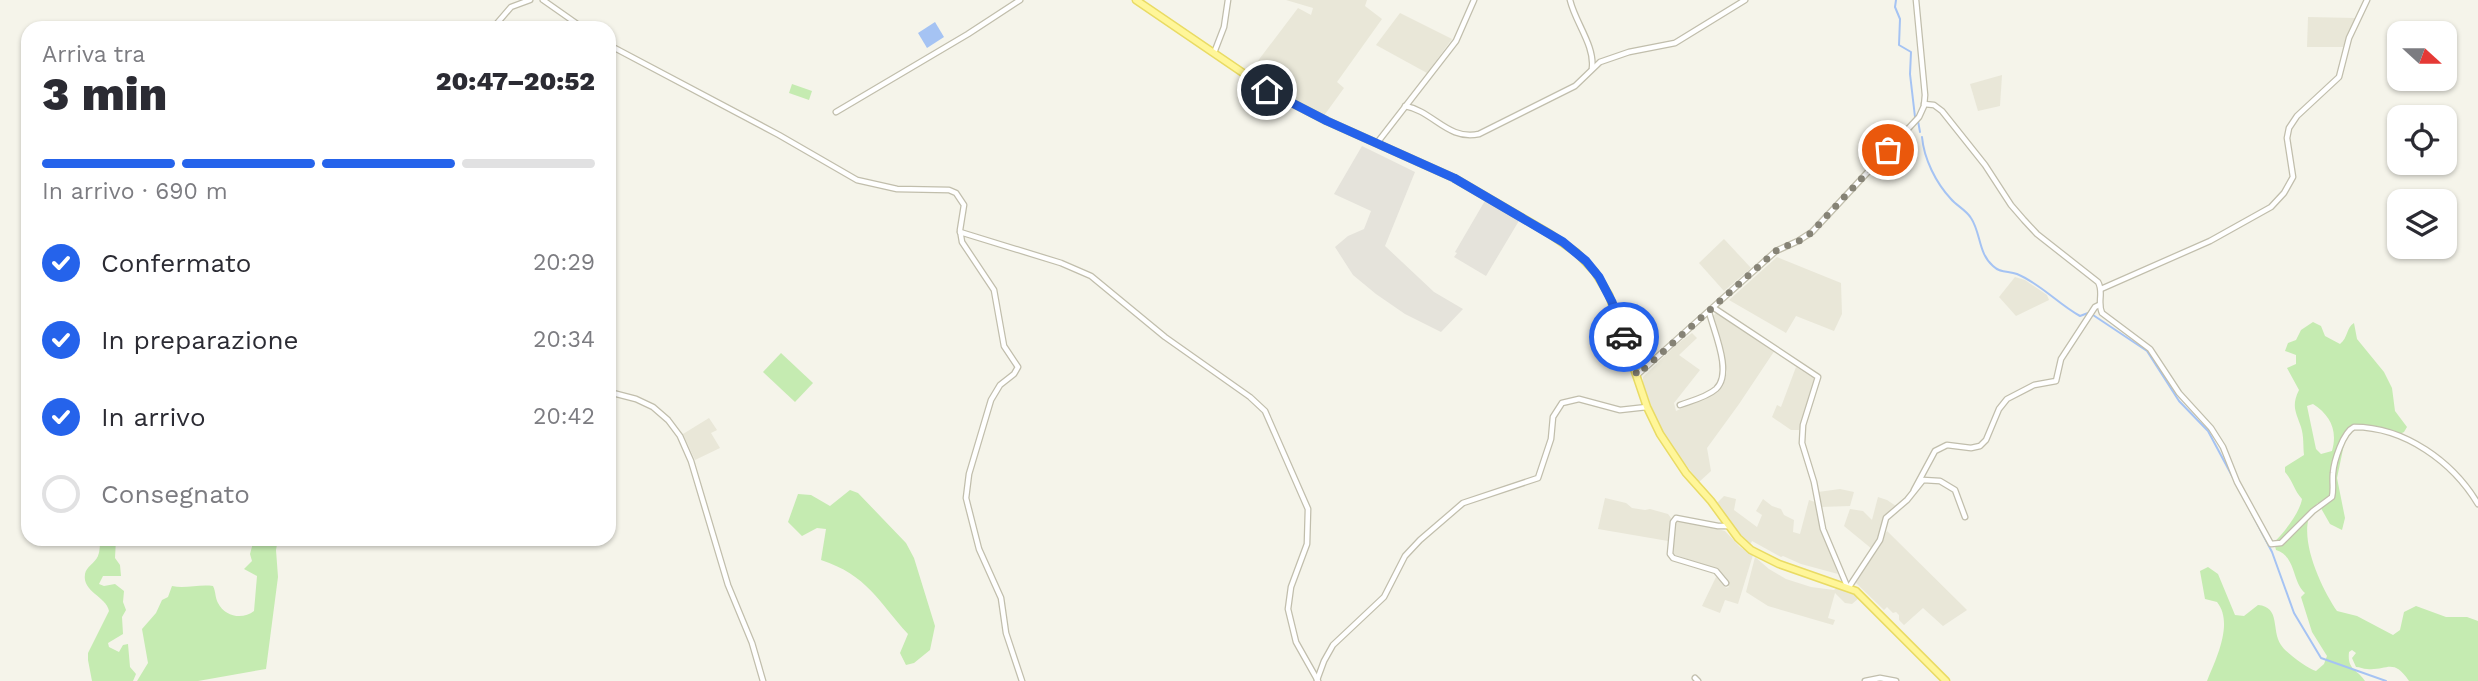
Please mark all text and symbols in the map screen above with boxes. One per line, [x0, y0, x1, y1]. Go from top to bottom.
north arrow [2387, 21, 2457, 91]
map controls [2387, 21, 2457, 259]
text: Arriva tra [42, 41, 145, 68]
pin [1237, 60, 1297, 120]
text: 20:47–20:52 [436, 66, 595, 96]
text: 3 min [42, 67, 167, 121]
icon: home [1248, 71, 1286, 109]
button: locate [2387, 105, 2457, 175]
pin [1858, 120, 1918, 180]
icon: bag [1869, 131, 1907, 169]
text: In arrivo · 690 m [42, 178, 228, 205]
button: layers [2387, 189, 2457, 259]
icon: check [42, 244, 80, 282]
text: Confermato [101, 248, 251, 278]
text: 20:29 [533, 249, 595, 276]
courier [1589, 302, 1659, 372]
icon: car [1605, 318, 1643, 356]
icon: check [42, 321, 80, 359]
text: In preparazione [101, 325, 299, 355]
text: 20:34 [533, 326, 595, 353]
icon: check [42, 398, 80, 436]
text: In arrivo [101, 402, 206, 432]
text: 20:42 [533, 403, 595, 430]
text: Consegnato [101, 479, 250, 509]

